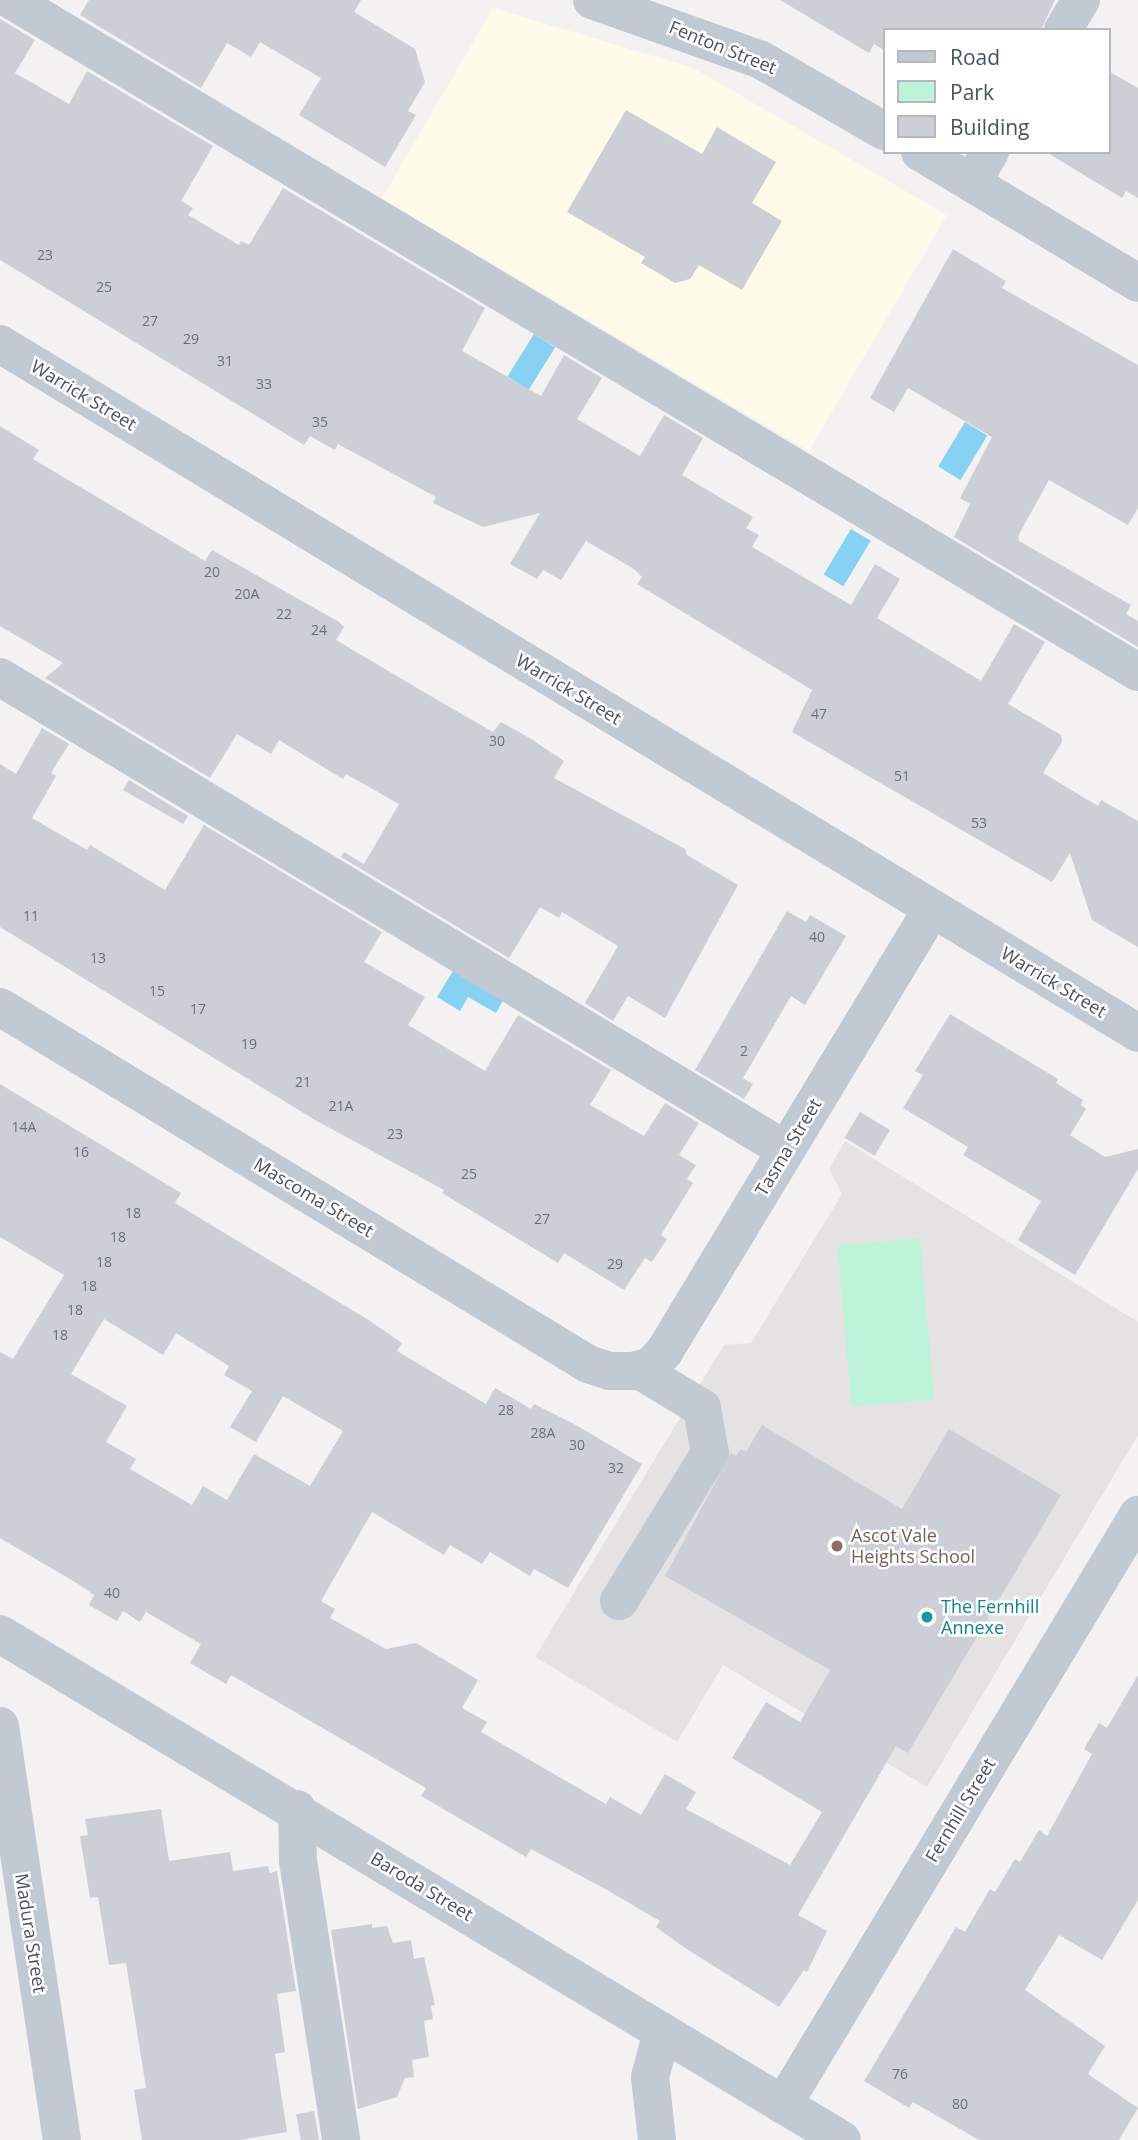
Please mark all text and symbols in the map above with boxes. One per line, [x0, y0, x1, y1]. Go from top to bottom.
street label: Fenton Street [666, 16, 780, 78]
legend [883, 28, 1110, 154]
text: Road [950, 43, 1000, 71]
text: Park [950, 78, 994, 106]
text: Building [950, 113, 1029, 141]
house number: 23 [37, 247, 53, 263]
house number: 25 [96, 279, 112, 295]
house number: 27 [142, 313, 158, 329]
house number: 29 [183, 331, 199, 347]
house number: 31 [217, 353, 233, 369]
street label: Warrick Street [27, 355, 141, 435]
house number: 33 [256, 376, 272, 392]
house number: 35 [312, 414, 328, 430]
house number: 20 [204, 564, 220, 580]
house number: 20A [235, 586, 259, 602]
house number: 22 [276, 606, 292, 622]
house number: 24 [311, 622, 327, 638]
street label: Warrick Street [512, 649, 626, 729]
house number: 47 [811, 706, 827, 722]
house number: 30 [489, 733, 505, 749]
house number: 51 [894, 768, 910, 784]
house number: 53 [971, 815, 987, 831]
house number: 11 [23, 908, 39, 924]
house number: 40 [809, 929, 825, 945]
street label: Warrick Street [997, 942, 1111, 1022]
house number: 13 [90, 950, 106, 966]
house number: 15 [149, 983, 165, 999]
house number: 17 [190, 1001, 206, 1017]
house number: 19 [241, 1036, 257, 1052]
house number: 2 [740, 1043, 748, 1059]
house number: 21 [295, 1074, 311, 1090]
street label: Tasma Street [750, 1094, 826, 1200]
house number: 21A [329, 1098, 353, 1114]
house number: 14A [12, 1119, 36, 1135]
house number: 23 [387, 1126, 403, 1142]
house number: 16 [73, 1144, 89, 1160]
street label: Mascoma Street [250, 1153, 378, 1241]
house number: 25 [461, 1166, 477, 1182]
house number: 18 [125, 1205, 141, 1221]
house number: 27 [534, 1211, 550, 1227]
house number: 18 [110, 1229, 126, 1245]
house number: 18 [96, 1254, 112, 1270]
house number: 29 [607, 1256, 623, 1272]
house number: 18 [81, 1278, 97, 1294]
house number: 18 [67, 1302, 83, 1318]
house number: 18 [52, 1327, 68, 1343]
house number: 28 [498, 1402, 514, 1418]
house number: 28A [531, 1425, 555, 1441]
house number: 30 [569, 1437, 585, 1453]
house number: 32 [608, 1460, 624, 1476]
place label: Ascot Vale Heights School [851, 1525, 975, 1568]
marker: Ascot Vale Heights School [829, 1538, 845, 1554]
house number: 40 [104, 1585, 120, 1601]
place label: The Fernhill Annexe [941, 1596, 1039, 1638]
marker: The Fernhill Annexe [919, 1609, 935, 1625]
street label: Fernhill Street [921, 1754, 999, 1866]
street label: Baroda Street [367, 1847, 477, 1925]
street label: Madura Street [11, 1872, 51, 1994]
house number: 76 [892, 2066, 908, 2082]
house number: 80 [952, 2096, 968, 2112]

